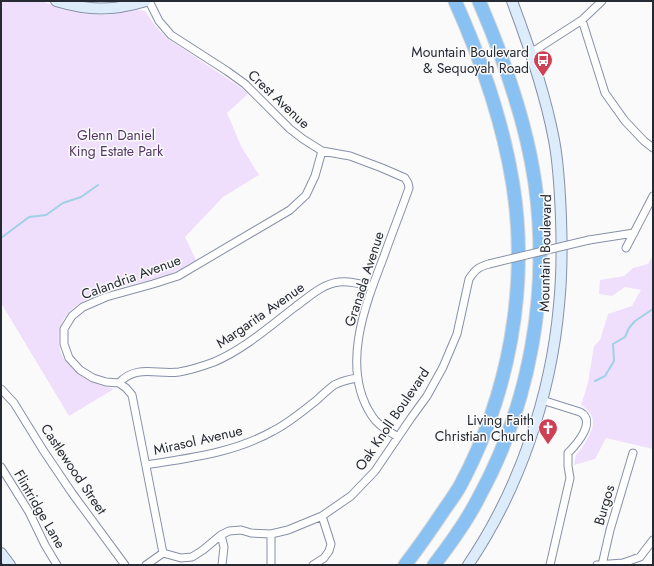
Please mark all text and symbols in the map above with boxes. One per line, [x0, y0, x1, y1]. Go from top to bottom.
place label: Mountain Boulevard & Sequoyah Road [411, 42, 529, 78]
bus stop icon: Mountain Boulevard & Sequoyah Road [532, 49, 554, 77]
street label: Crest Avenue [244, 65, 314, 133]
park label: Glenn Daniel King Estate Park [69, 125, 164, 161]
street label: Mountain Boulevard [534, 194, 556, 312]
street label: Granada Avenue [339, 229, 389, 329]
street label: Calandria Avenue [78, 250, 184, 304]
street label: Margarita Avenue [212, 277, 308, 353]
street label: Oak Knoll Boulevard [350, 363, 434, 475]
place label: Living Faith Christian Church [435, 410, 534, 446]
church icon: Living Faith Christian Church [537, 417, 559, 445]
street label: Castlewood Street [36, 420, 112, 519]
street label: Mirasol Avenue [151, 420, 245, 460]
street label: Flintridge Lane [9, 466, 71, 552]
street label: Burgos [589, 482, 619, 527]

